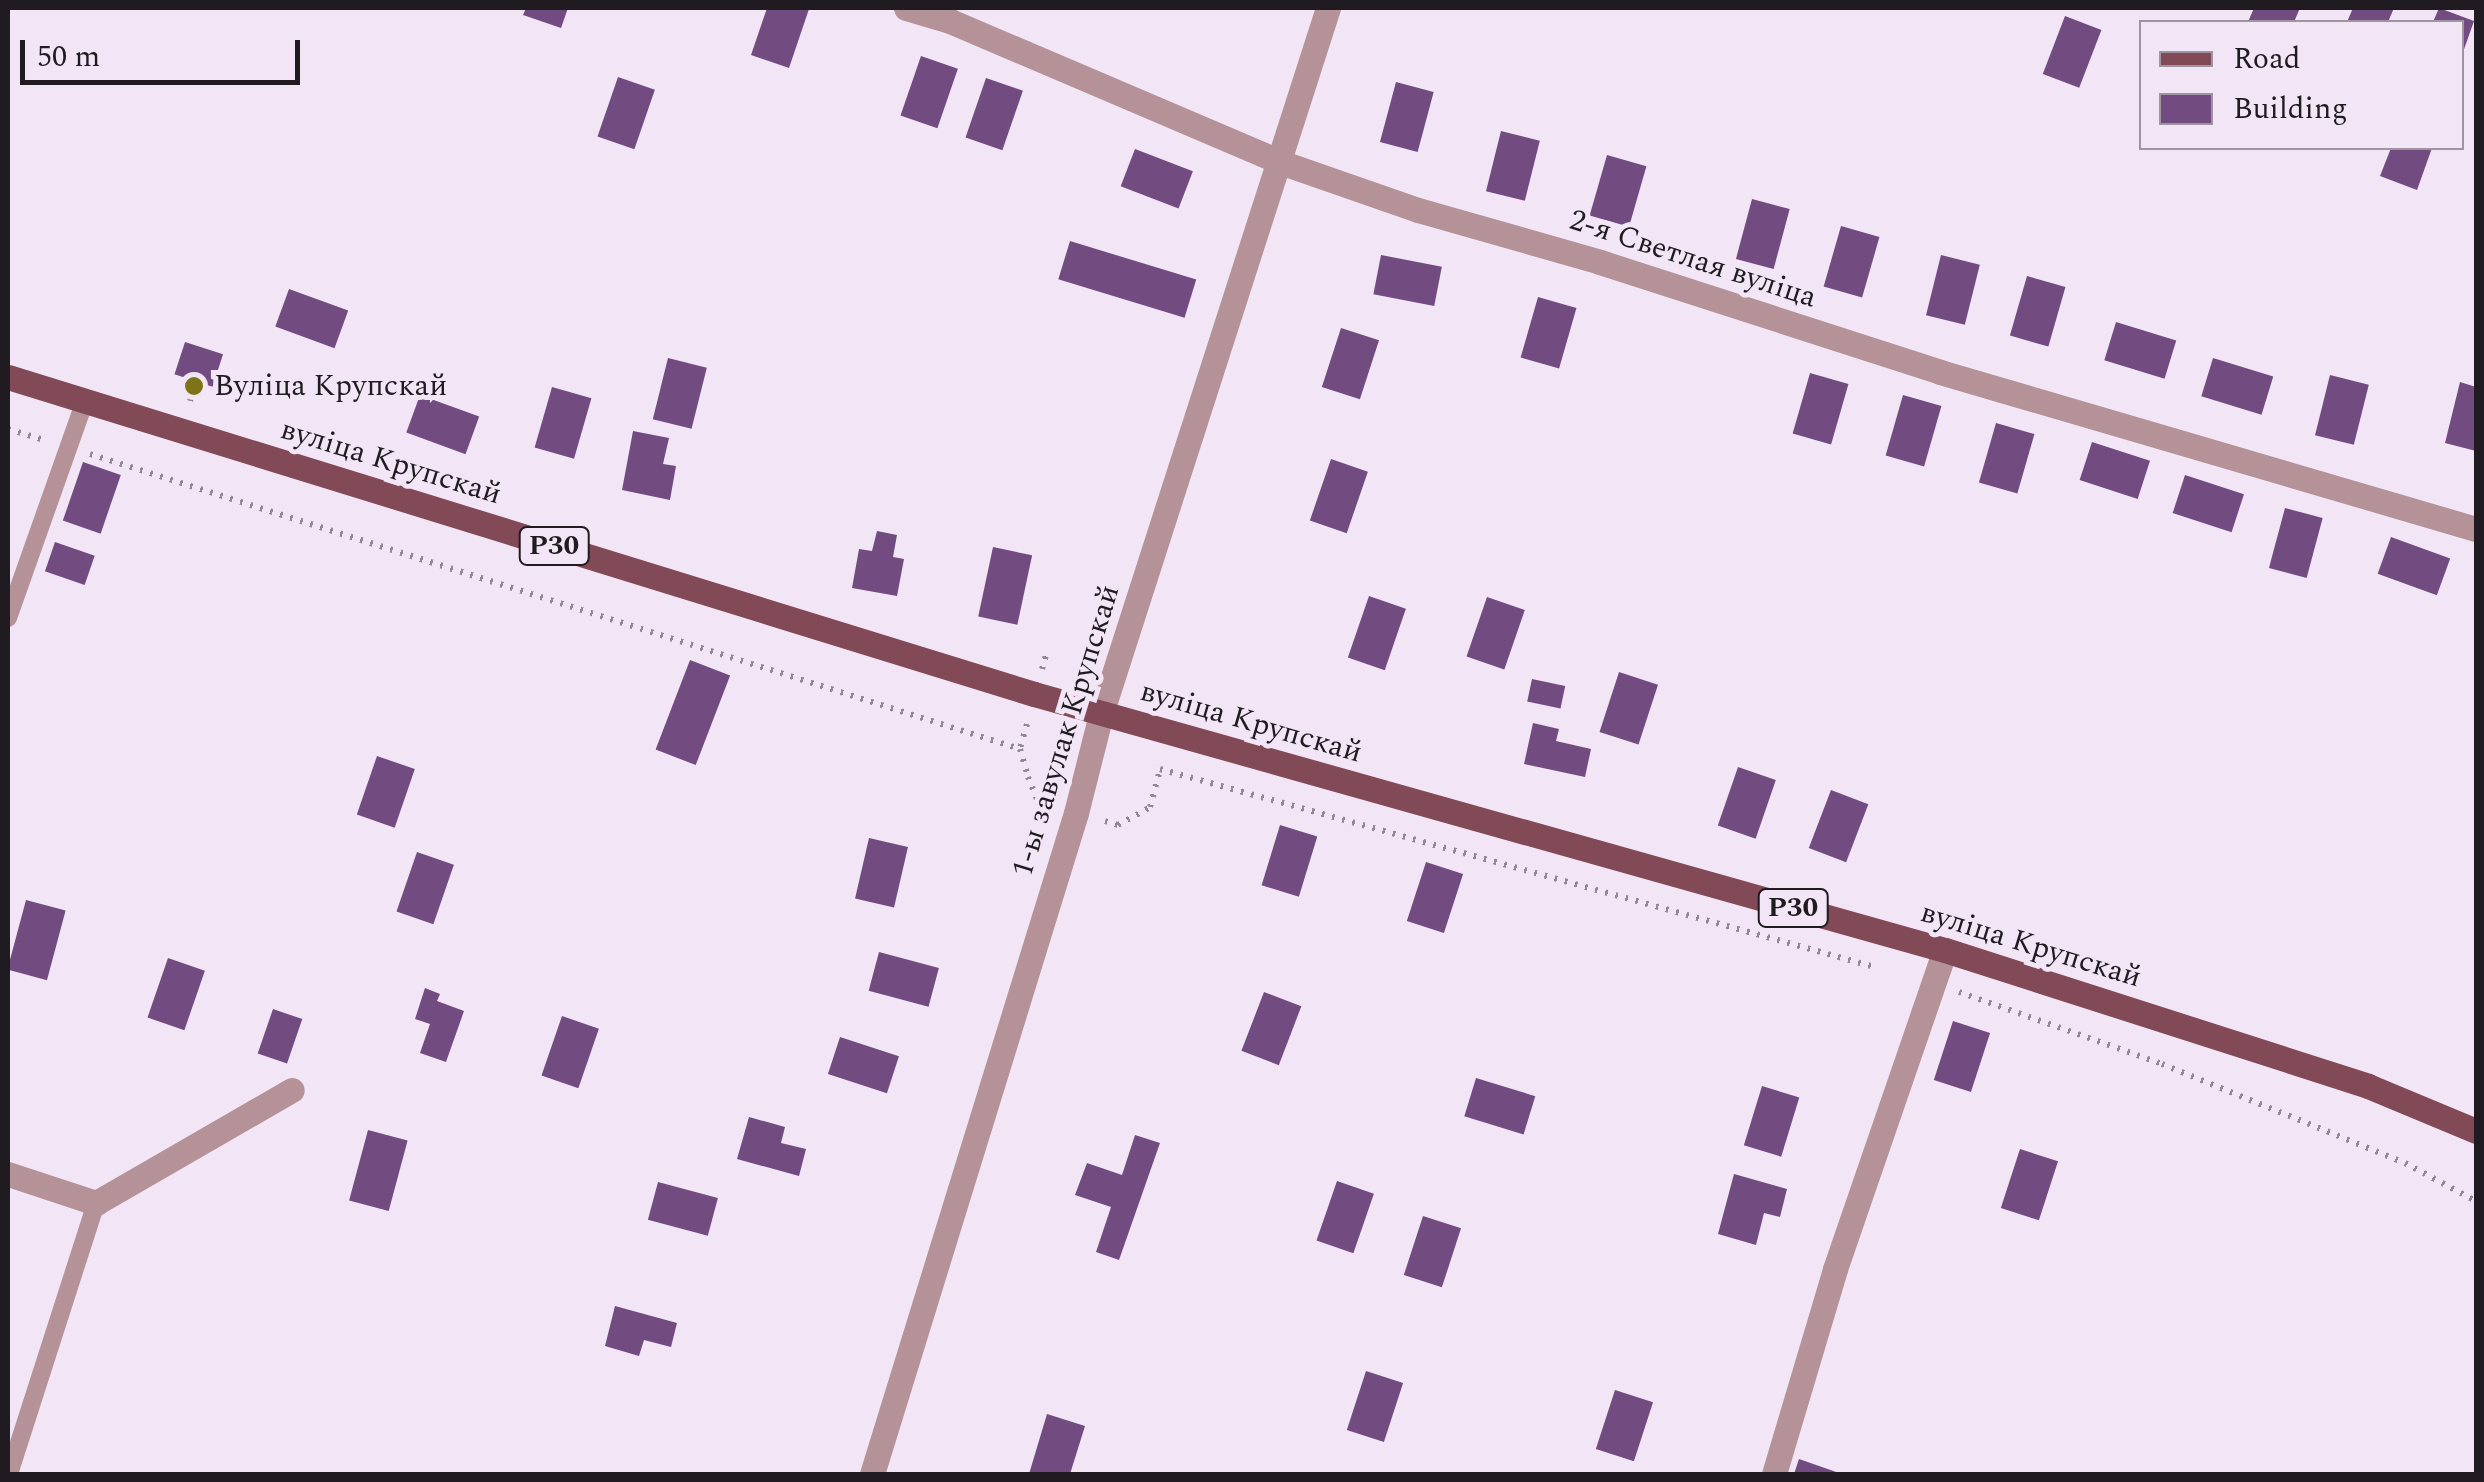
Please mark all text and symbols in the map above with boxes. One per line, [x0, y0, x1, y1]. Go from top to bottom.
scale bar [25, 20, 305, 82]
legend [2139, 20, 2464, 150]
text: 50 m [37, 34, 100, 80]
text: Road [2233, 36, 2301, 82]
text: Building [2233, 86, 2348, 132]
street label: 2-я Светлая вуліца [1565, 202, 1821, 316]
place label: Вуліца Крупскай [214, 368, 447, 404]
marker: Вуліца Крупскай [183, 375, 205, 397]
street label: вуліца Крупскай [276, 411, 506, 513]
road number: Р30 [516, 523, 592, 569]
street label: 1-ы завулак Крупскай [1004, 581, 1128, 881]
street label: вуліца Крупскай [1136, 673, 1366, 771]
road number: Р30 [1756, 885, 1830, 931]
street label: вуліца Крупскай [1916, 894, 2146, 996]

